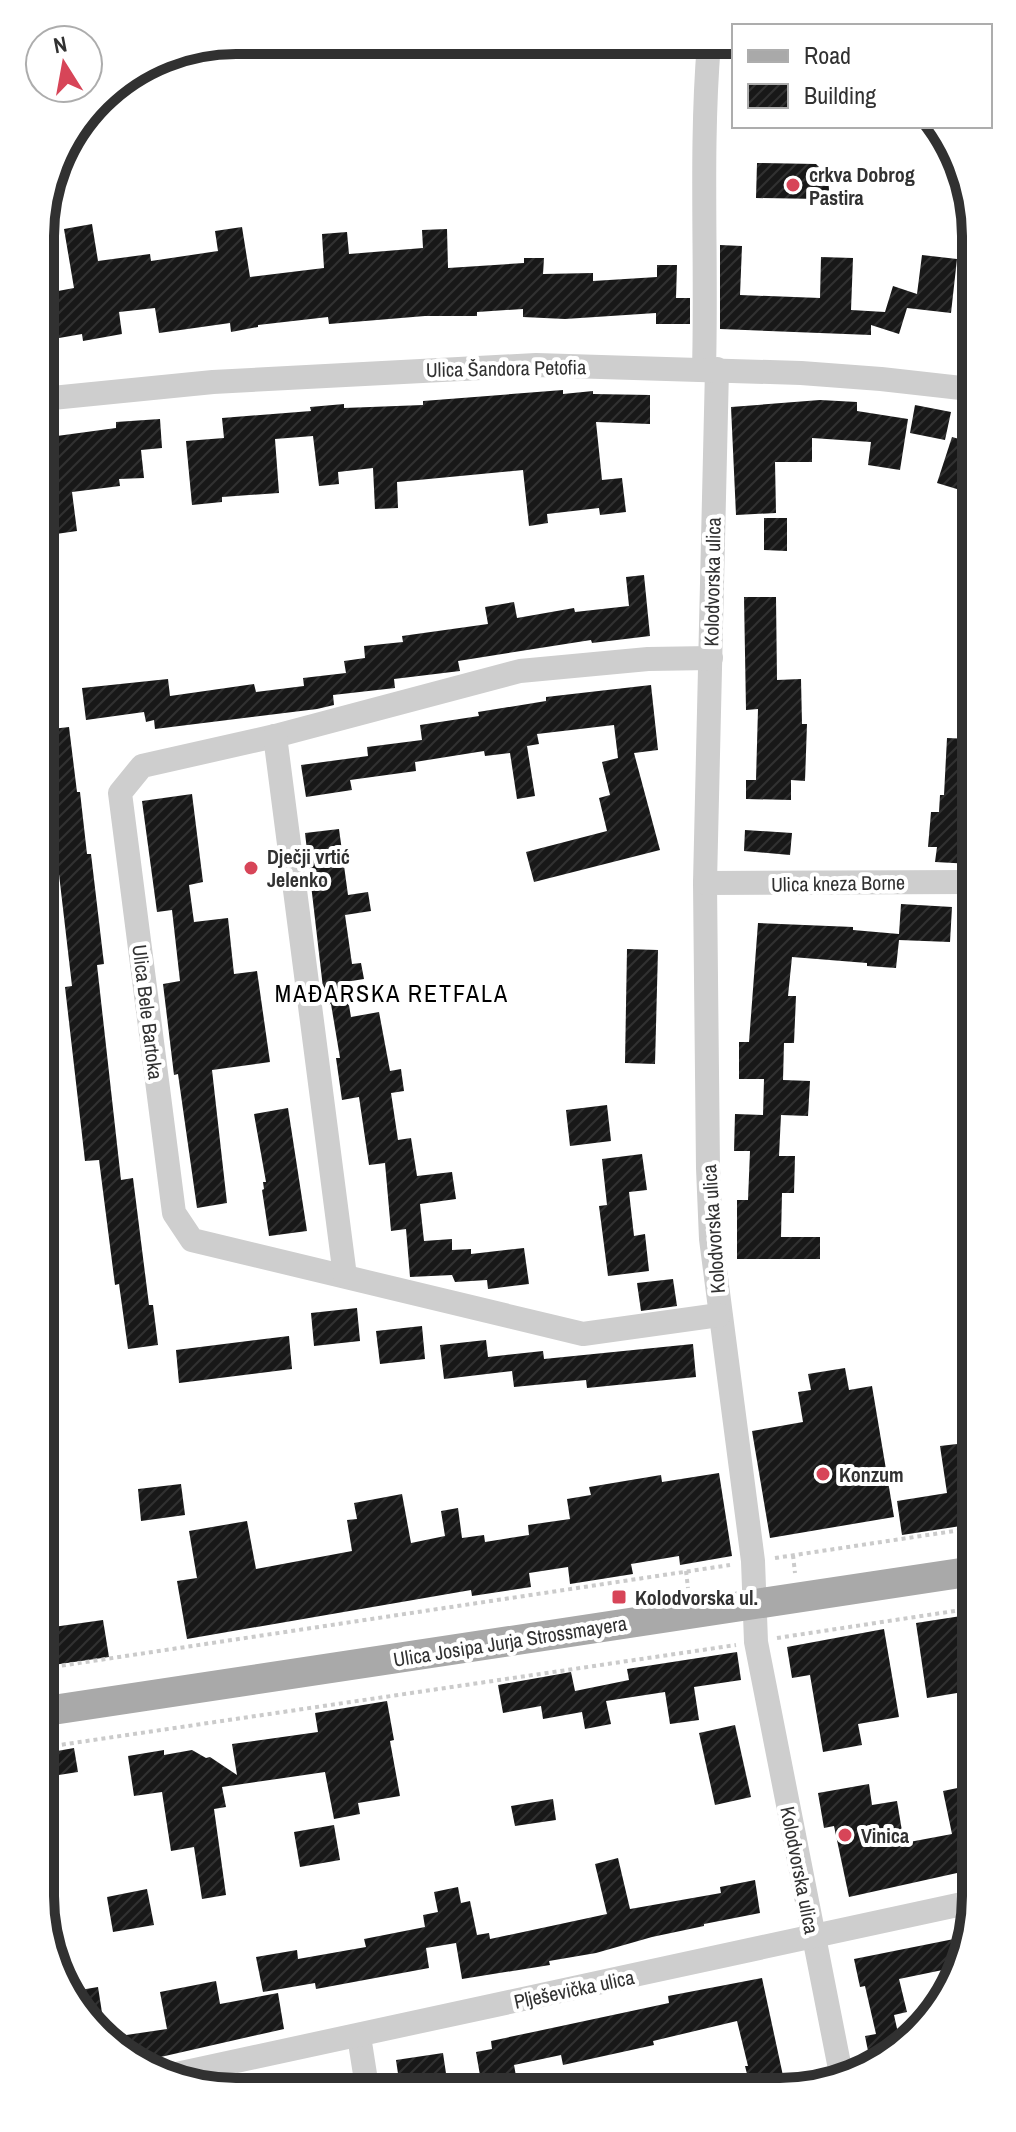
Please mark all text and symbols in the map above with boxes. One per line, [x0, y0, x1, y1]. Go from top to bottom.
north arrow [24, 24, 104, 104]
legend [732, 24, 992, 128]
text: N [51, 28, 69, 60]
text: Road [804, 39, 851, 71]
text: Building [804, 79, 876, 111]
place label: crkva Dobrog Pastira [809, 161, 915, 211]
marker: crkva Dobrog Pastira [784, 176, 802, 194]
street label: Ulica Šandora Petofia [426, 353, 586, 383]
street label: Kolodvorska ulica [697, 517, 727, 647]
place label: Dječji vrtić Jelenko [267, 843, 350, 893]
marker: Dječji vrtić Jelenko [242, 859, 260, 877]
street label: Ulica kneza Borne [771, 868, 905, 898]
street label: Ulica Bele Bartoka [126, 943, 170, 1081]
district label: MAĐARSKA RETFALA [275, 977, 509, 1009]
street label: Kolodvorska ulica [695, 1163, 731, 1295]
place label: Konzum [839, 1461, 904, 1488]
marker: Konzum [814, 1465, 832, 1483]
place label: Kolodvorska ul. [635, 1584, 758, 1611]
marker: Kolodvorska ul. [610, 1588, 628, 1606]
street label: Ulica Josipa Jurja Strossmayera [391, 1609, 629, 1673]
street label: Kolodvorska ulica [774, 1804, 826, 1936]
place label: Vinica [861, 1822, 909, 1849]
marker: Vinica [836, 1826, 854, 1844]
street label: Plješevička ulica [511, 1963, 637, 2015]

